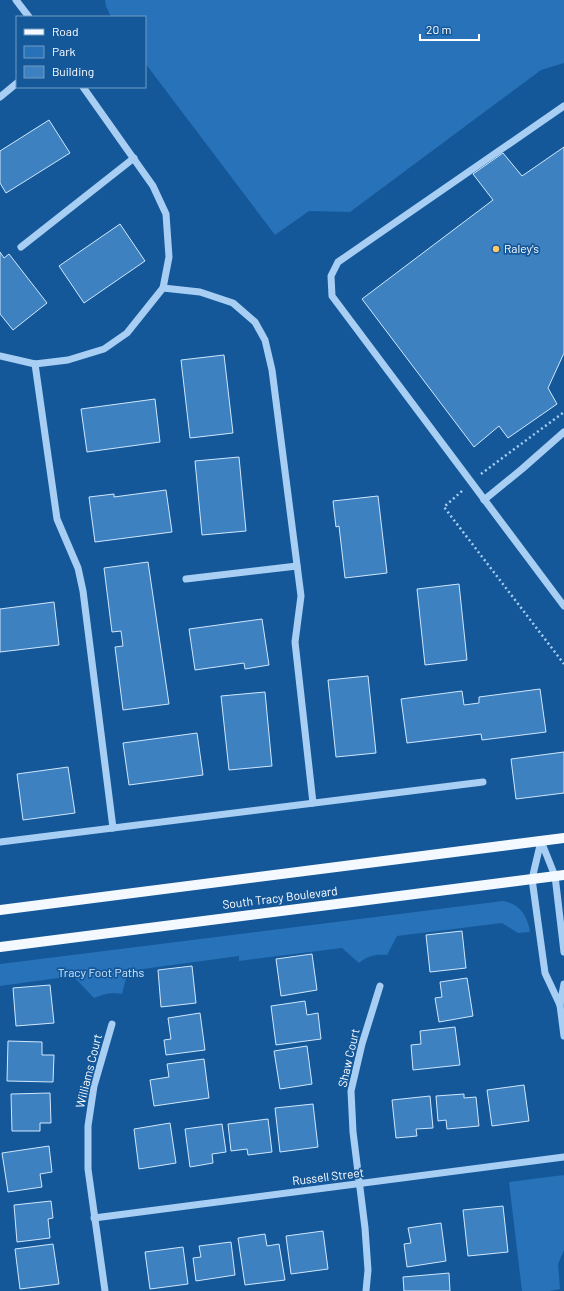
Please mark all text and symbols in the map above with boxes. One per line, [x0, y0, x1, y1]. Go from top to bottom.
legend [16, 16, 146, 88]
scale bar [420, 16, 479, 42]
text: 20 m [426, 22, 452, 36]
text: Road [52, 24, 79, 38]
text: Park [52, 44, 76, 58]
text: Building [52, 64, 94, 78]
place label: Raley's [504, 241, 539, 255]
marker: Raley's [491, 244, 501, 254]
street label: South Tracy Boulevard [221, 883, 338, 911]
park label: Tracy Foot Paths [58, 965, 145, 979]
street label: Shaw Court [334, 1027, 362, 1088]
street label: Williams Court [72, 1032, 104, 1109]
street label: Russell Street [291, 1165, 365, 1187]

